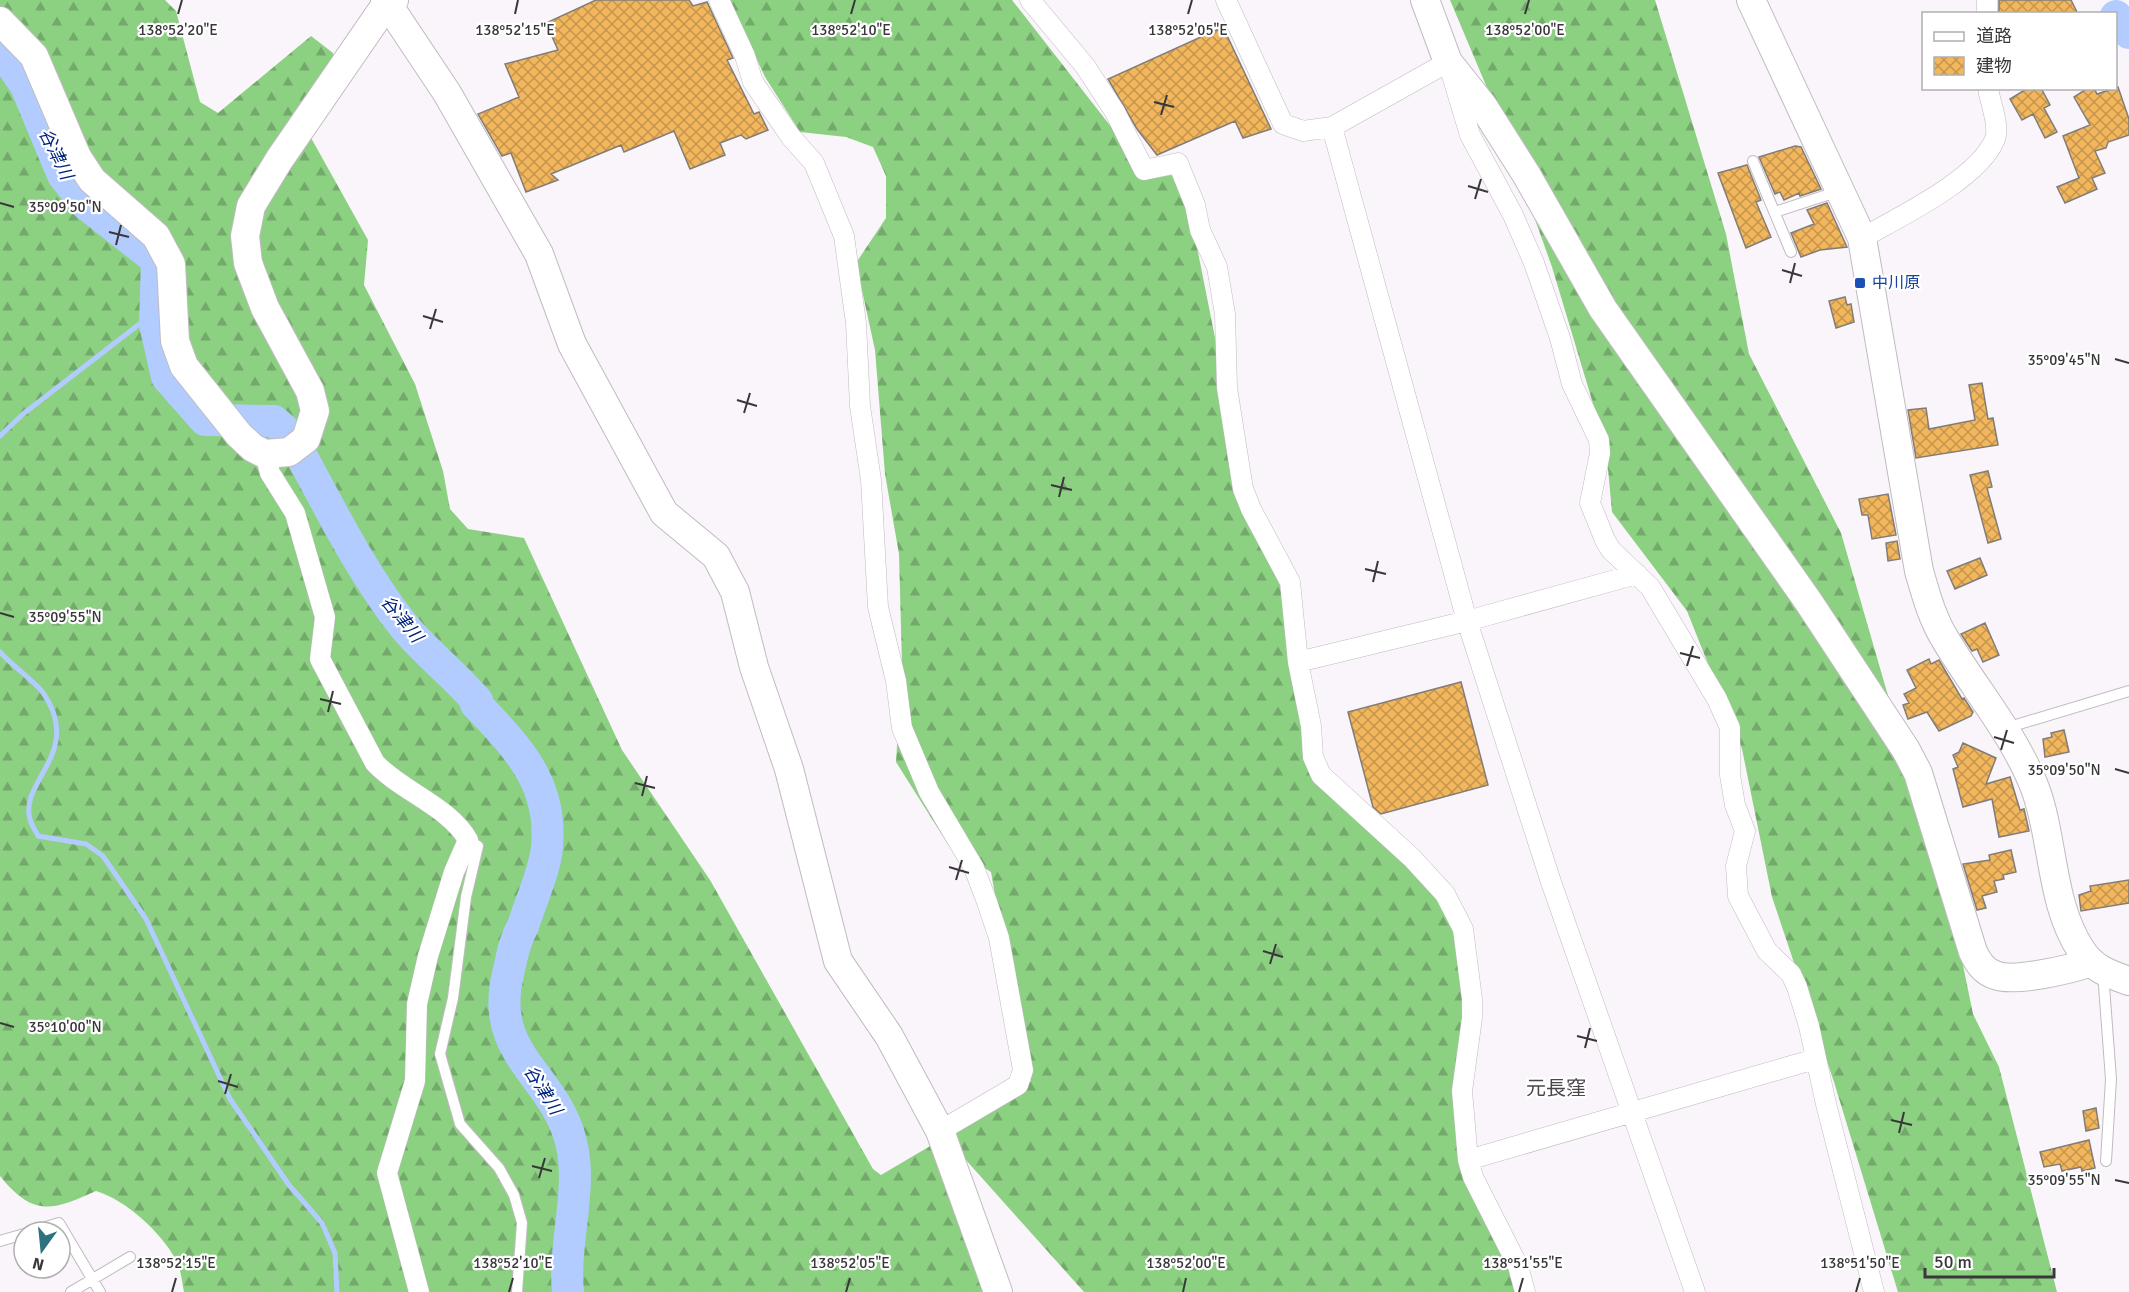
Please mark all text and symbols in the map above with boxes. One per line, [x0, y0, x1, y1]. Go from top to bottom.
legend [1922, 12, 2117, 90]
text: 138°52'20"E [138, 21, 218, 39]
text: 138°52'15"E [475, 21, 555, 39]
text: 138°52'10"E [811, 21, 891, 39]
text: 138°52'05"E [1148, 21, 1228, 39]
text: 138°52'00"E [1485, 21, 1565, 39]
text: 道路 [1976, 25, 2012, 47]
text: 建物 [1976, 55, 2012, 77]
water label: 谷津川 [34, 125, 79, 185]
text: 35°09'50"N [28, 198, 102, 216]
place label: 中川原 [1872, 273, 1920, 293]
marker: 中川原 [1853, 276, 1867, 290]
text: 35°09'45"N [2027, 351, 2101, 369]
water label: 谷津川 [376, 591, 429, 648]
text: 35°09'55"N [28, 608, 102, 626]
text: 35°09'50"N [2027, 761, 2101, 779]
text: 35°10'00"N [28, 1018, 102, 1036]
water label: 谷津川 [519, 1061, 568, 1120]
district label: 元長窪 [1526, 1076, 1586, 1101]
text: 35°09'55"N [2027, 1171, 2101, 1189]
north arrow [12, 1220, 72, 1280]
scale bar [1925, 1241, 2054, 1279]
text: 50 m [1934, 1251, 1972, 1273]
text: N [30, 1252, 46, 1275]
text: 138°52'15"E [136, 1254, 216, 1272]
text: 138°52'10"E [473, 1254, 553, 1272]
text: 138°52'05"E [810, 1254, 890, 1272]
text: 138°52'00"E [1146, 1254, 1226, 1272]
text: 138°51'55"E [1483, 1254, 1563, 1272]
text: 138°51'50"E [1820, 1254, 1900, 1272]

